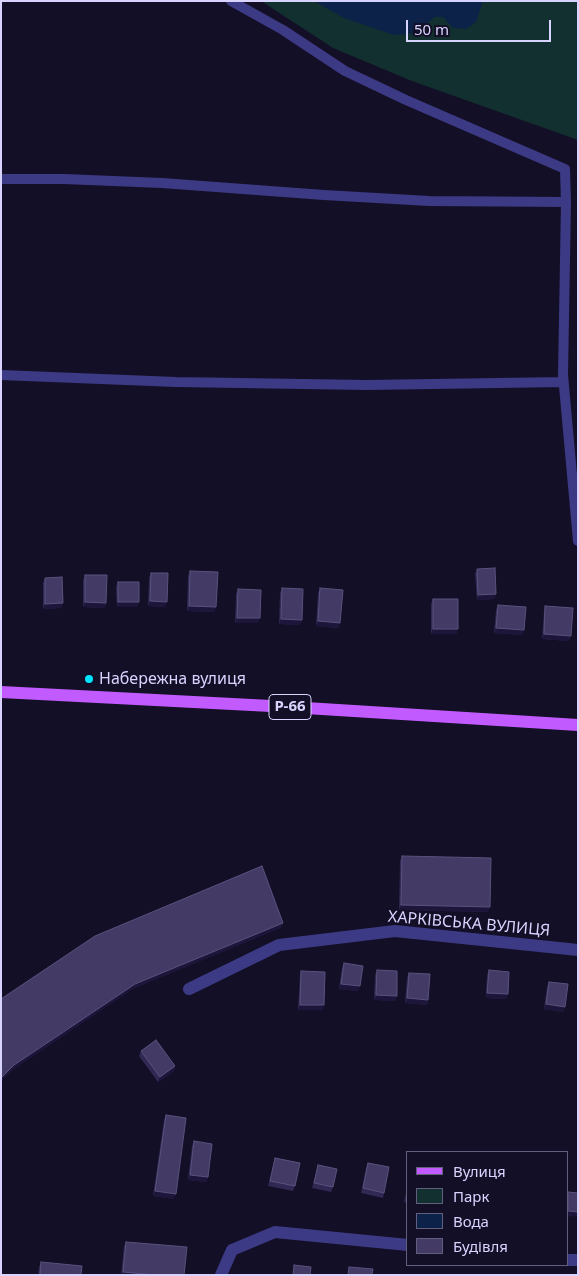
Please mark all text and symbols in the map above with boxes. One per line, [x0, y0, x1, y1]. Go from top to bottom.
scale bar [409, 10, 554, 42]
text: 50 m [414, 19, 449, 39]
place label: Набережна вулиця [99, 669, 246, 689]
marker: Набережна вулиця [83, 673, 95, 685]
road number: Р-66 [269, 694, 311, 720]
street label: ХАРКІВСЬКА ВУЛИЦЯ [387, 907, 551, 941]
legend [406, 1151, 569, 1266]
text: Вулиця [453, 1161, 506, 1181]
text: Парк [453, 1186, 489, 1206]
text: Вода [453, 1211, 489, 1231]
text: Будівля [453, 1236, 508, 1256]

